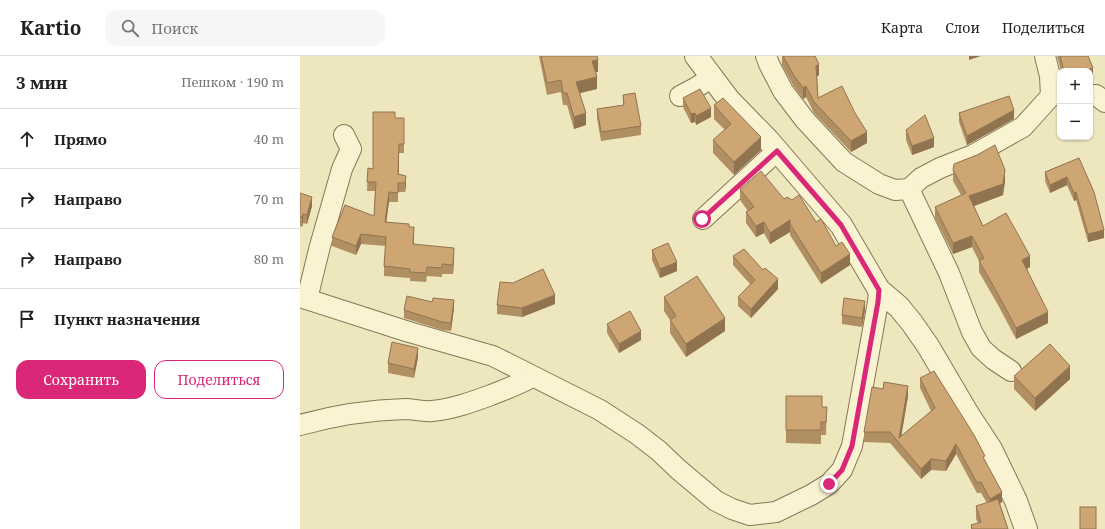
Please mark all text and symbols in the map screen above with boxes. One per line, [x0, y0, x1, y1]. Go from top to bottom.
search box [105, 10, 385, 46]
text: Kartio [20, 15, 81, 41]
icon: search [119, 17, 141, 39]
text: Поиск [151, 18, 198, 38]
text: Карта [881, 18, 923, 37]
text: Слои [945, 18, 980, 37]
text: Поделиться [1002, 18, 1085, 37]
map controls [1057, 68, 1093, 140]
button: + [1057, 68, 1093, 104]
text: 3 мин [16, 71, 68, 94]
text: Пешком · 190 m [181, 73, 284, 91]
button: − [1057, 104, 1093, 140]
icon: ahead [16, 128, 38, 150]
text: Прямо [54, 129, 107, 149]
text: 40 m [254, 130, 284, 148]
icon: right [16, 188, 38, 210]
text: Направо [54, 189, 122, 209]
text: 70 m [254, 190, 284, 208]
route start [693, 210, 711, 228]
icon: right [16, 248, 38, 270]
text: Направо [54, 249, 122, 269]
text: 80 m [254, 250, 284, 268]
icon: arrive [16, 308, 38, 330]
text: Пункт назначения [54, 309, 200, 329]
button: Сохранить [16, 360, 146, 399]
button: Поделиться [154, 360, 284, 399]
route end [820, 475, 838, 493]

